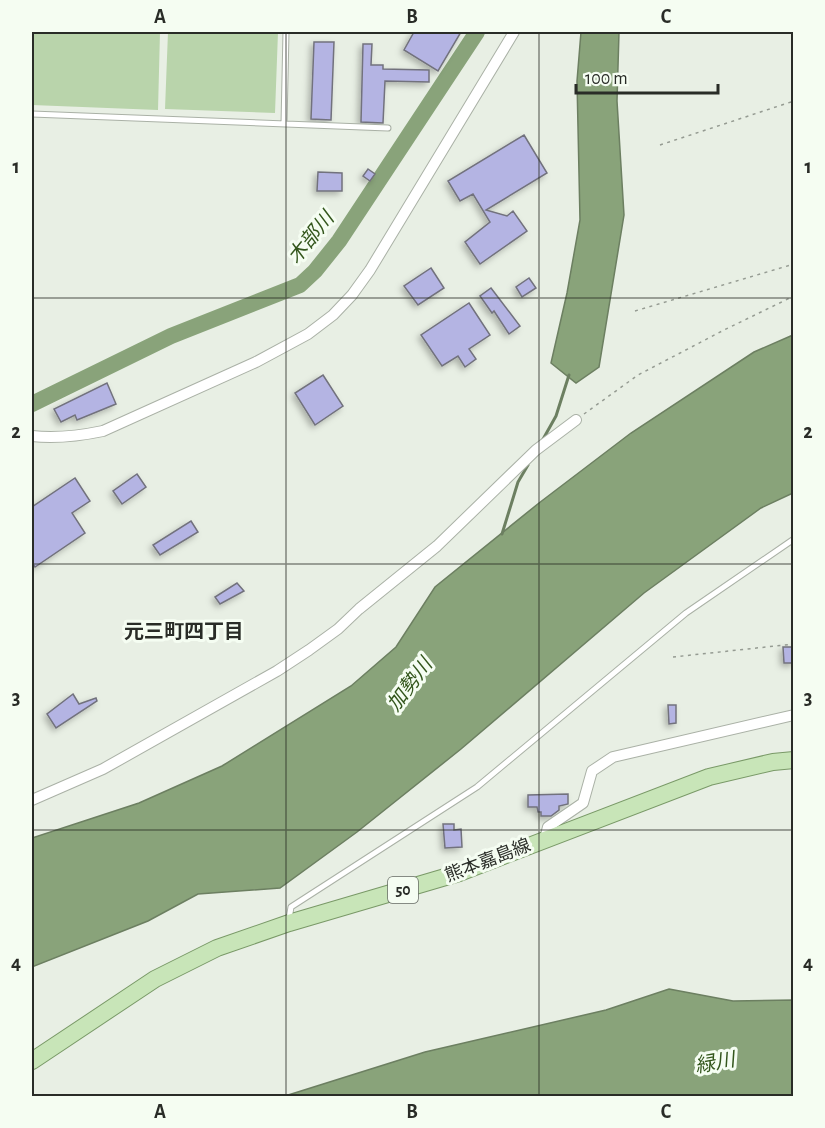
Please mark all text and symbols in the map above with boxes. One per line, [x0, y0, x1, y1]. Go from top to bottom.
text: A [154, 7, 166, 27]
text: B [406, 7, 418, 27]
text: C [661, 7, 672, 27]
scale bar [576, 57, 718, 95]
text: 100 m [585, 70, 628, 88]
text: 1 [12, 157, 20, 177]
text: 1 [804, 157, 812, 177]
water label: 木部川 [284, 206, 339, 268]
text: 2 [11, 422, 21, 442]
text: 2 [803, 422, 813, 442]
district label: 元三町四丁目 [124, 622, 244, 642]
water label: 加勢川 [383, 653, 437, 715]
text: 3 [12, 688, 20, 708]
text: 3 [804, 688, 812, 708]
street label: 熊本嘉島線 [442, 835, 533, 886]
road number: 50 [388, 877, 418, 903]
text: 4 [11, 953, 21, 973]
text: 4 [803, 953, 813, 973]
water label: 緑川 [693, 1048, 738, 1076]
text: A [154, 1102, 166, 1122]
text: B [406, 1102, 418, 1122]
text: C [661, 1102, 672, 1122]

